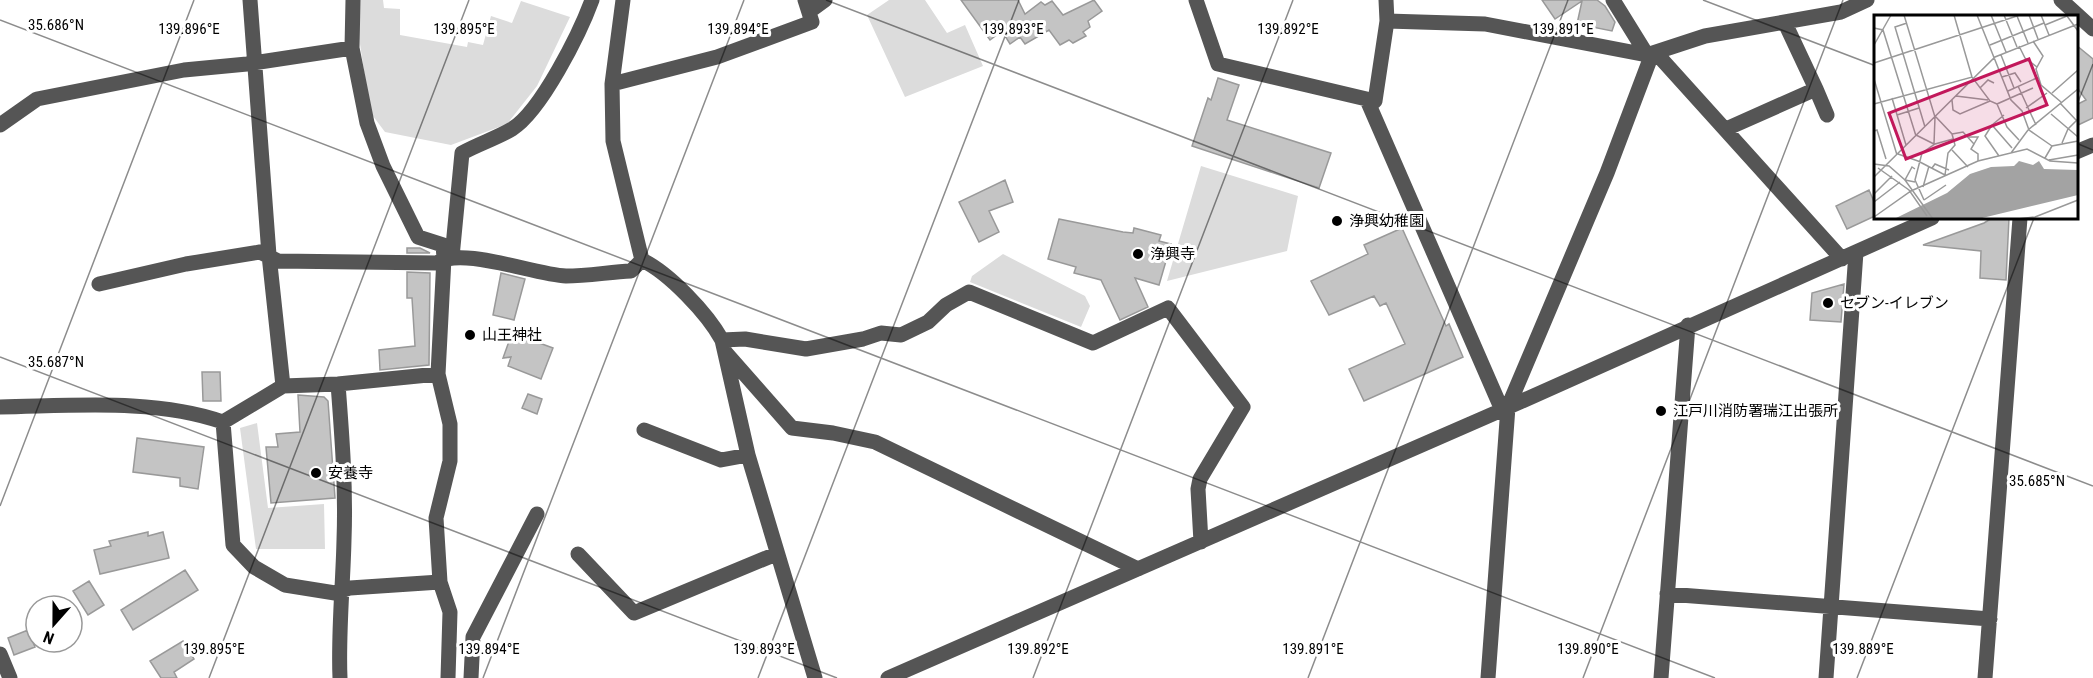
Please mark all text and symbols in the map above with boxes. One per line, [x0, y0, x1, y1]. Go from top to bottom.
inset map [1874, 15, 2078, 219]
text: 35.686°N [28, 16, 84, 34]
text: 139.896°E [158, 20, 220, 38]
text: 139.895°E [433, 20, 495, 38]
text: 139.894°E [707, 20, 769, 38]
text: 139.893°E [982, 20, 1044, 38]
text: 139.892°E [1257, 20, 1319, 38]
text: 139.891°E [1532, 20, 1594, 38]
place label: 浄興幼稚園 [1349, 212, 1424, 230]
marker: 浄興幼稚園 [1330, 214, 1344, 228]
place label: 浄興寺 [1150, 245, 1195, 263]
marker: 浄興寺 [1131, 247, 1145, 261]
place label: セブン-イレブン [1840, 294, 1949, 312]
marker: セブン-イレブン [1821, 296, 1835, 310]
place label: 山王神社 [482, 326, 542, 344]
marker: 山王神社 [463, 328, 477, 342]
text: 35.687°N [28, 353, 84, 371]
place label: 江戸川消防署瑞江出張所 [1673, 402, 1838, 420]
marker: 江戸川消防署瑞江出張所 [1654, 404, 1668, 418]
place label: 安養寺 [328, 464, 373, 482]
marker: 安養寺 [309, 466, 323, 480]
text: 35.685°N [2009, 472, 2065, 490]
north arrow [24, 594, 84, 654]
text: N [41, 627, 57, 648]
text: 139.895°E [183, 640, 245, 658]
text: 139.894°E [458, 640, 520, 658]
text: 139.893°E [733, 640, 795, 658]
text: 139.892°E [1007, 640, 1069, 658]
text: 139.891°E [1282, 640, 1344, 658]
text: 139.890°E [1557, 640, 1619, 658]
text: 139.889°E [1832, 640, 1894, 658]

